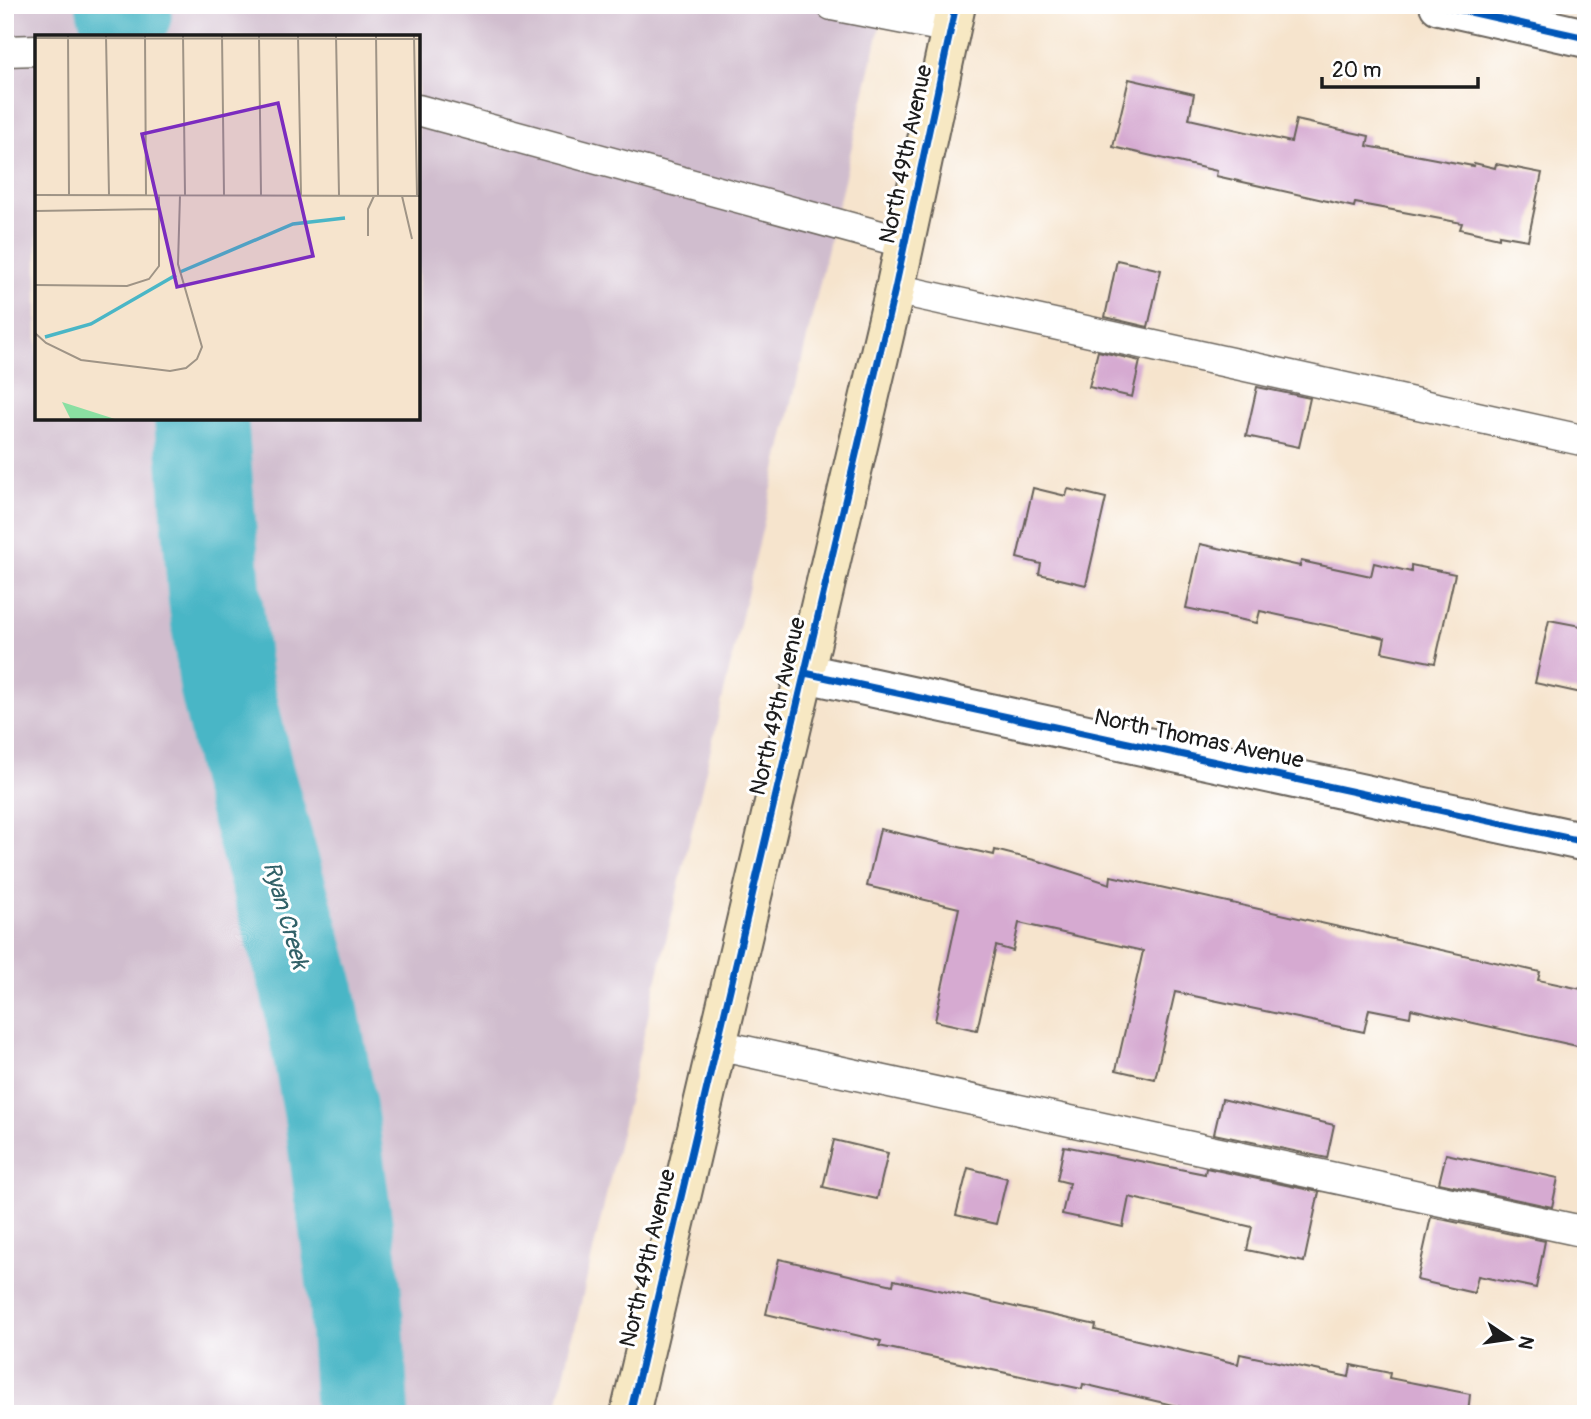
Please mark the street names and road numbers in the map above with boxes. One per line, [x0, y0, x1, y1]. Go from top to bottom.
street label: North 49th Avenue [872, 61, 939, 246]
street label: North 49th Avenue [743, 613, 812, 798]
street label: North Thomas Avenue [1091, 702, 1307, 775]
street label: North 49th Avenue [613, 1165, 682, 1350]

